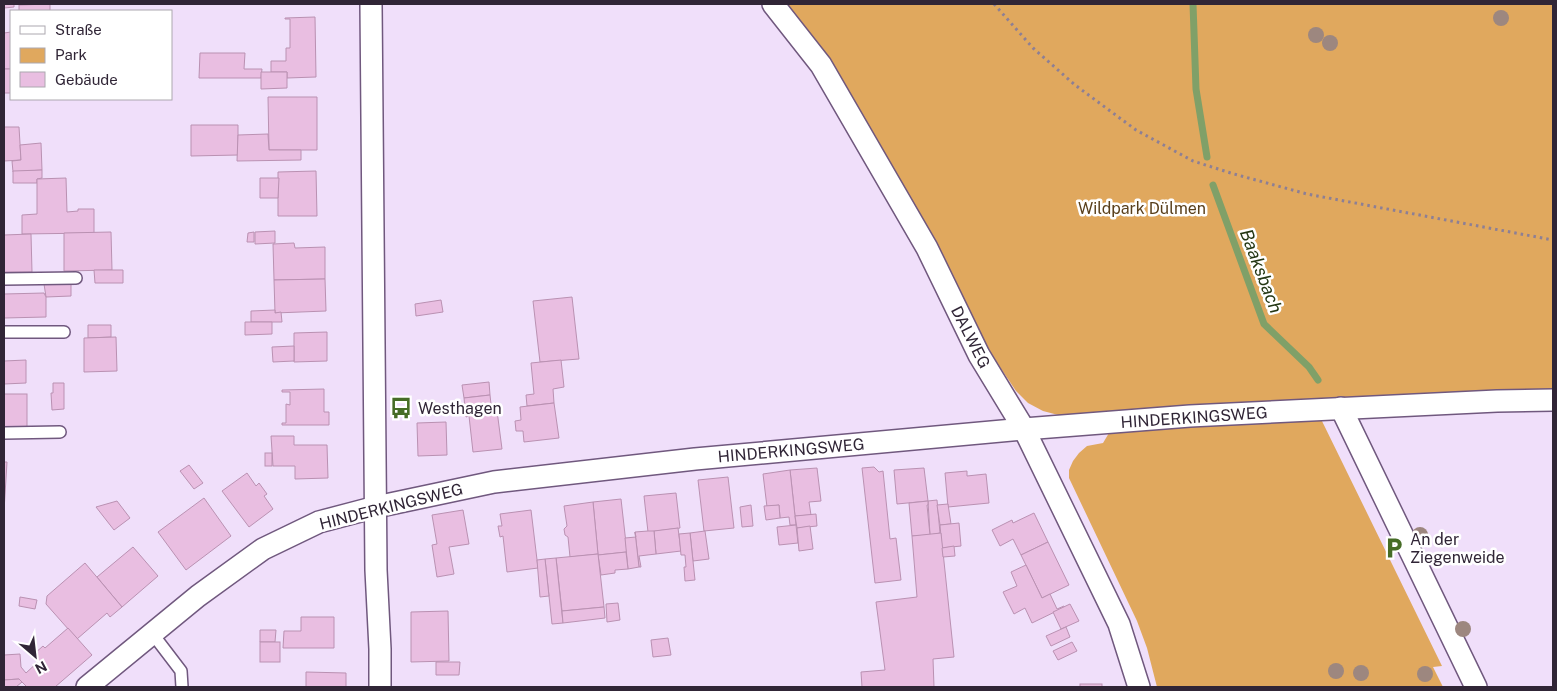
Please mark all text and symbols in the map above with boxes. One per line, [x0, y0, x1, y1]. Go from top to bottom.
legend [10, 10, 172, 100]
text: Straße [55, 21, 102, 38]
text: Park [55, 46, 87, 63]
text: Gebäude [55, 71, 118, 88]
park label: Wildpark Dülmen [1078, 199, 1206, 218]
water label: Baaksbach [1236, 226, 1287, 316]
street label: DALWEG [947, 303, 994, 371]
bus stop icon: Westhagen [388, 395, 414, 421]
place label: Westhagen [418, 399, 502, 418]
street label: HINDERKINGSWEG [1120, 403, 1268, 432]
street label: HINDERKINGSWEG [717, 435, 865, 466]
street label: HINDERKINGSWEG [317, 479, 465, 534]
place label: An der Ziegenweide [1410, 530, 1505, 567]
parking icon: An der Ziegenweide [1381, 535, 1407, 561]
north arrow [10, 631, 60, 681]
text: N [33, 658, 50, 677]

